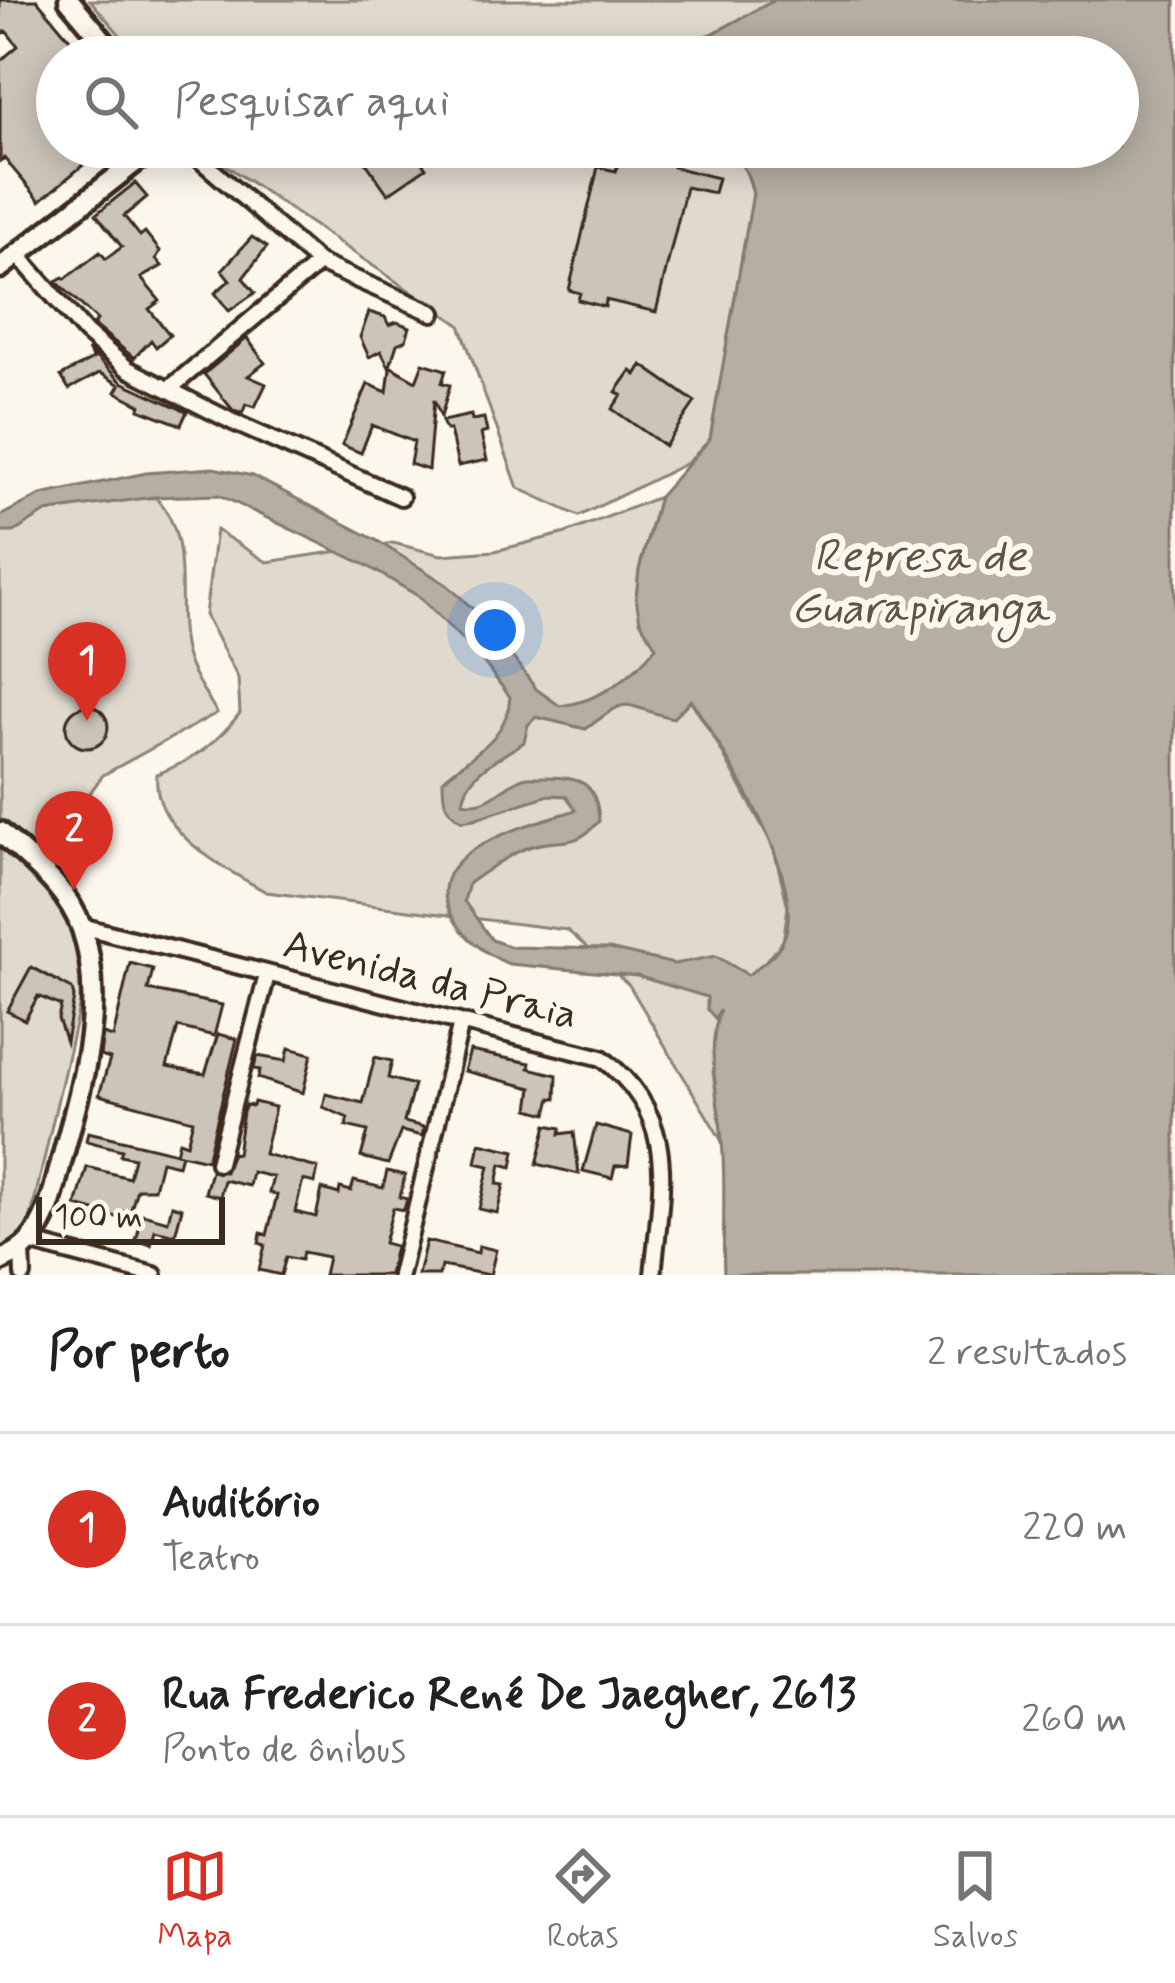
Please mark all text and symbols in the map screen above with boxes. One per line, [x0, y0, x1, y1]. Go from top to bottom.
search box [36, 36, 1139, 168]
icon: search [78, 69, 144, 135]
text: Pesquisar aqui [174, 73, 450, 132]
water label: Represa de Guarapiranga [791, 528, 1051, 643]
your location [465, 600, 525, 660]
pin: 1 [48, 622, 126, 721]
pin: 2 [35, 791, 113, 890]
street label: Avenida da Praia [277, 918, 583, 1044]
scale bar [36, 1191, 225, 1244]
text: 100 m [54, 1196, 143, 1240]
text: Por perto [48, 1320, 230, 1386]
text: 2 resultados [927, 1328, 1127, 1379]
text: Auditório [162, 1474, 320, 1533]
text: 1 [78, 1503, 96, 1554]
text: 220 m [1022, 1503, 1127, 1554]
text: Teatro [162, 1533, 260, 1584]
text: Rua Frederico René De Jaegher, 2613 [162, 1666, 856, 1725]
text: 2 [77, 1695, 97, 1746]
text: 260 m [1021, 1695, 1127, 1746]
text: Ponto de ônibus [162, 1725, 406, 1776]
tab: Mapa [157, 1843, 232, 1959]
tab: Rotas [547, 1843, 618, 1959]
tab: Salvos [933, 1843, 1018, 1959]

